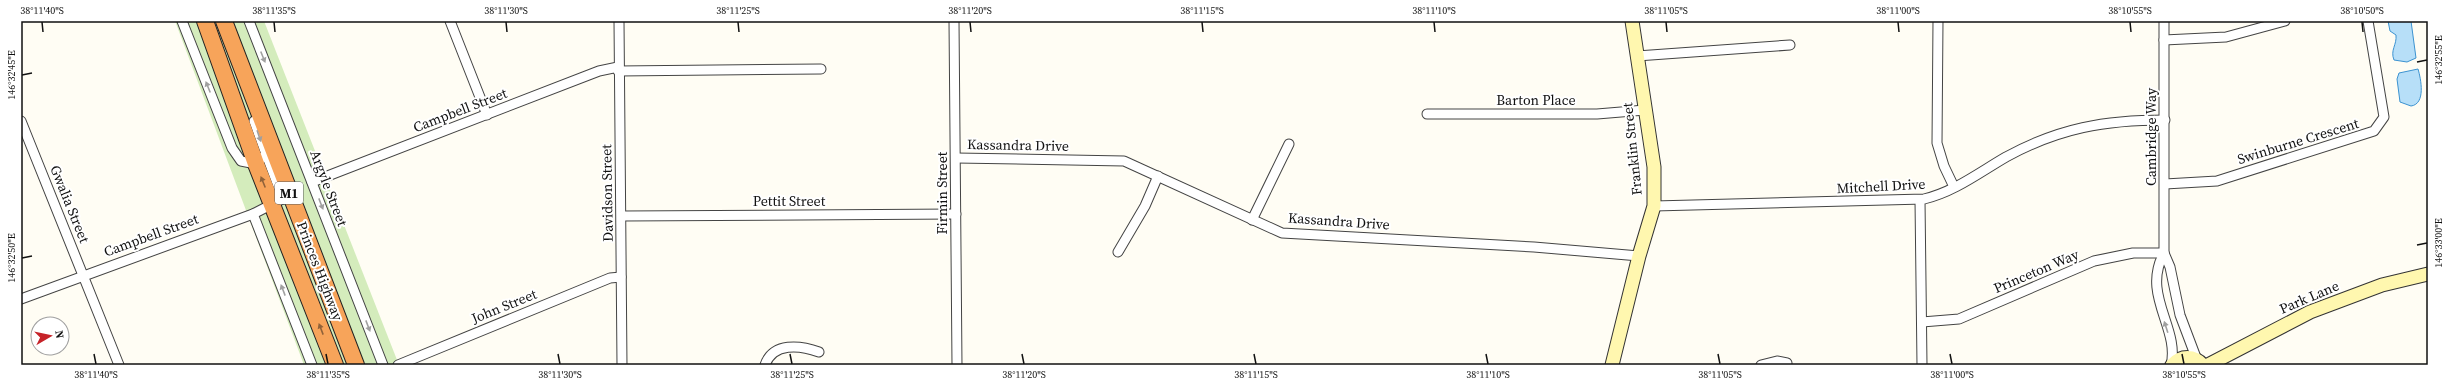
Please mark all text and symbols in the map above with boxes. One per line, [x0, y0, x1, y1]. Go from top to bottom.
text: 38°11'40"S [20, 4, 64, 17]
text: 38°11'35"S [252, 4, 296, 17]
text: 38°11'30"S [484, 4, 528, 17]
text: 38°11'25"S [716, 4, 760, 17]
text: 38°11'20"S [948, 4, 992, 17]
text: 38°11'15"S [1180, 4, 1224, 17]
text: 38°11'10"S [1412, 4, 1456, 17]
text: 38°11'05"S [1644, 4, 1688, 17]
text: 38°11'00"S [1876, 4, 1920, 17]
text: 38°10'55"S [2108, 4, 2152, 17]
text: 38°10'50"S [2340, 4, 2384, 17]
text: 146°32'55"E [2432, 35, 2445, 85]
text: 146°32'45"E [5, 50, 18, 100]
one-way arrow [260, 52, 266, 64]
one-way arrow [205, 80, 211, 92]
street label: Campbell Street [410, 83, 510, 137]
street label: Cambridge Way [2141, 87, 2161, 186]
street label: Barton Place [1496, 90, 1576, 110]
street label: Franklin Street [1617, 101, 1647, 196]
street label: Swinburne Crescent [2235, 113, 2362, 169]
one-way arrow [257, 130, 263, 142]
street label: Kassandra Drive [967, 134, 1069, 156]
street label: Davidson Street [596, 144, 618, 242]
street label: Argyle Street [305, 147, 353, 229]
street label: Firmin Street [932, 151, 952, 234]
street label: Gwalia Street [45, 162, 95, 246]
street label: Mitchell Drive [1836, 174, 1926, 198]
one-way arrow [260, 176, 266, 187]
road number: M1 [275, 182, 303, 204]
street label: Pettit Street [753, 191, 826, 211]
one-way arrow [318, 199, 324, 211]
street label: Kassandra Drive [1287, 207, 1391, 235]
street label: Campbell Street [101, 208, 201, 261]
street label: Princes Highway [292, 218, 348, 324]
text: 146°33'00"E [2432, 218, 2445, 268]
text: 146°32'50"E [5, 233, 18, 283]
street label: Princeton Way [1990, 244, 2082, 298]
street label: Park Lane [2276, 275, 2342, 319]
one-way arrow [279, 283, 285, 295]
street label: John Street [467, 284, 540, 329]
north arrow [30, 316, 70, 356]
one-way arrow [365, 320, 371, 332]
one-way arrow [2163, 321, 2169, 333]
one-way arrow [317, 322, 323, 334]
text: N [51, 329, 67, 340]
text: 38°11'40"S [74, 368, 118, 381]
text: 38°11'35"S [306, 368, 350, 381]
text: 38°11'30"S [538, 368, 582, 381]
text: 38°11'25"S [770, 368, 814, 381]
text: 38°11'20"S [1002, 368, 1046, 381]
text: 38°11'15"S [1234, 368, 1278, 381]
text: 38°11'10"S [1466, 368, 1510, 381]
text: 38°11'05"S [1698, 368, 1742, 381]
text: 38°11'00"S [1930, 368, 1974, 381]
text: 38°10'55"S [2162, 368, 2206, 381]

